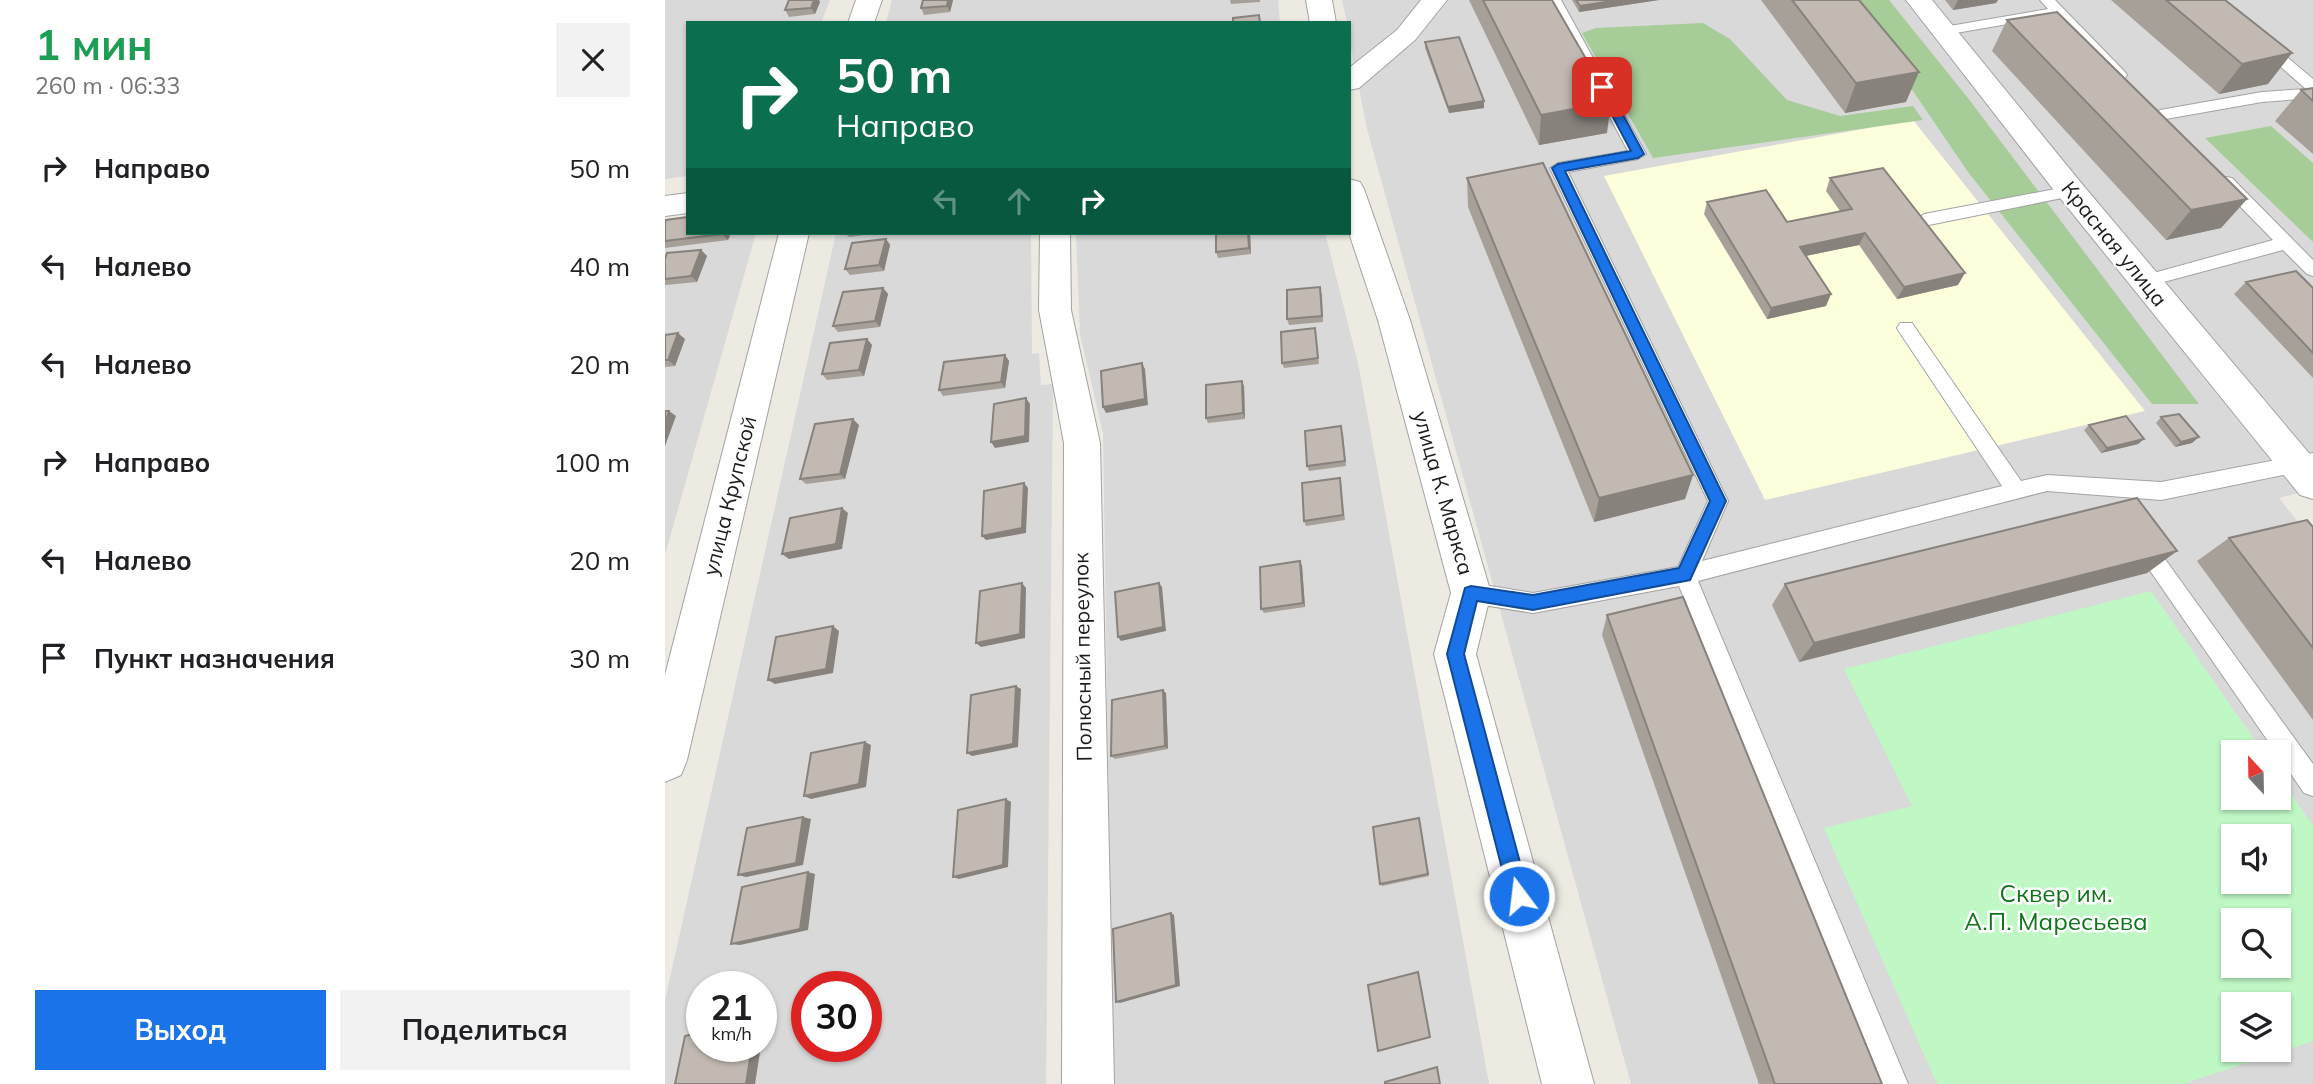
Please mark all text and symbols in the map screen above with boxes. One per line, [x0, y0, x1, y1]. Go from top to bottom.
text: 1 мин [35, 18, 153, 71]
button: close [556, 23, 630, 97]
text: 50 m [836, 44, 952, 105]
icon: right [721, 49, 812, 140]
pin [1572, 57, 1632, 117]
icon: arrive [1583, 68, 1621, 106]
text: 260 m · 06:33 [35, 71, 180, 100]
text: Направо [836, 105, 975, 145]
icon: right [35, 149, 73, 187]
text: Направо [94, 152, 210, 185]
text: 50 m [569, 152, 630, 185]
street label: Красная улица [2056, 176, 2173, 311]
icon: left [927, 182, 965, 220]
icon: ahead [1000, 182, 1038, 220]
icon: right [1073, 182, 1111, 220]
icon: left [35, 247, 73, 285]
text: Налево [94, 250, 192, 283]
text: 40 m [569, 250, 630, 283]
icon: left [35, 345, 73, 383]
text: Налево [94, 348, 192, 381]
text: 20 m [569, 348, 630, 381]
street label: улица К. Маркса [1408, 408, 1480, 578]
street label: улица Крупской [697, 413, 761, 578]
icon: right [35, 443, 73, 481]
text: Направо [94, 446, 210, 479]
text: 100 m [554, 446, 630, 479]
icon: left [35, 541, 73, 579]
text: Налево [94, 544, 192, 577]
text: 20 m [569, 544, 630, 577]
street label: Полюсный переулок [1067, 552, 1097, 762]
icon: arrive [35, 639, 73, 677]
text: Пункт назначения [94, 642, 335, 675]
text: 30 m [569, 642, 630, 675]
north arrow [2221, 740, 2291, 810]
map controls [2221, 740, 2291, 1062]
button: sound [2221, 824, 2291, 894]
position arrow [1482, 859, 1556, 933]
park label: Сквер им. А.П. Маресьева [1964, 878, 2148, 936]
button: search [2221, 908, 2291, 978]
speed limit sign: 30 [791, 971, 882, 1062]
text: 21 [710, 985, 753, 1029]
button: Выход [35, 990, 326, 1070]
button: Поделиться [340, 990, 630, 1070]
button: layers [2221, 992, 2291, 1062]
text: km/h [711, 1022, 752, 1045]

